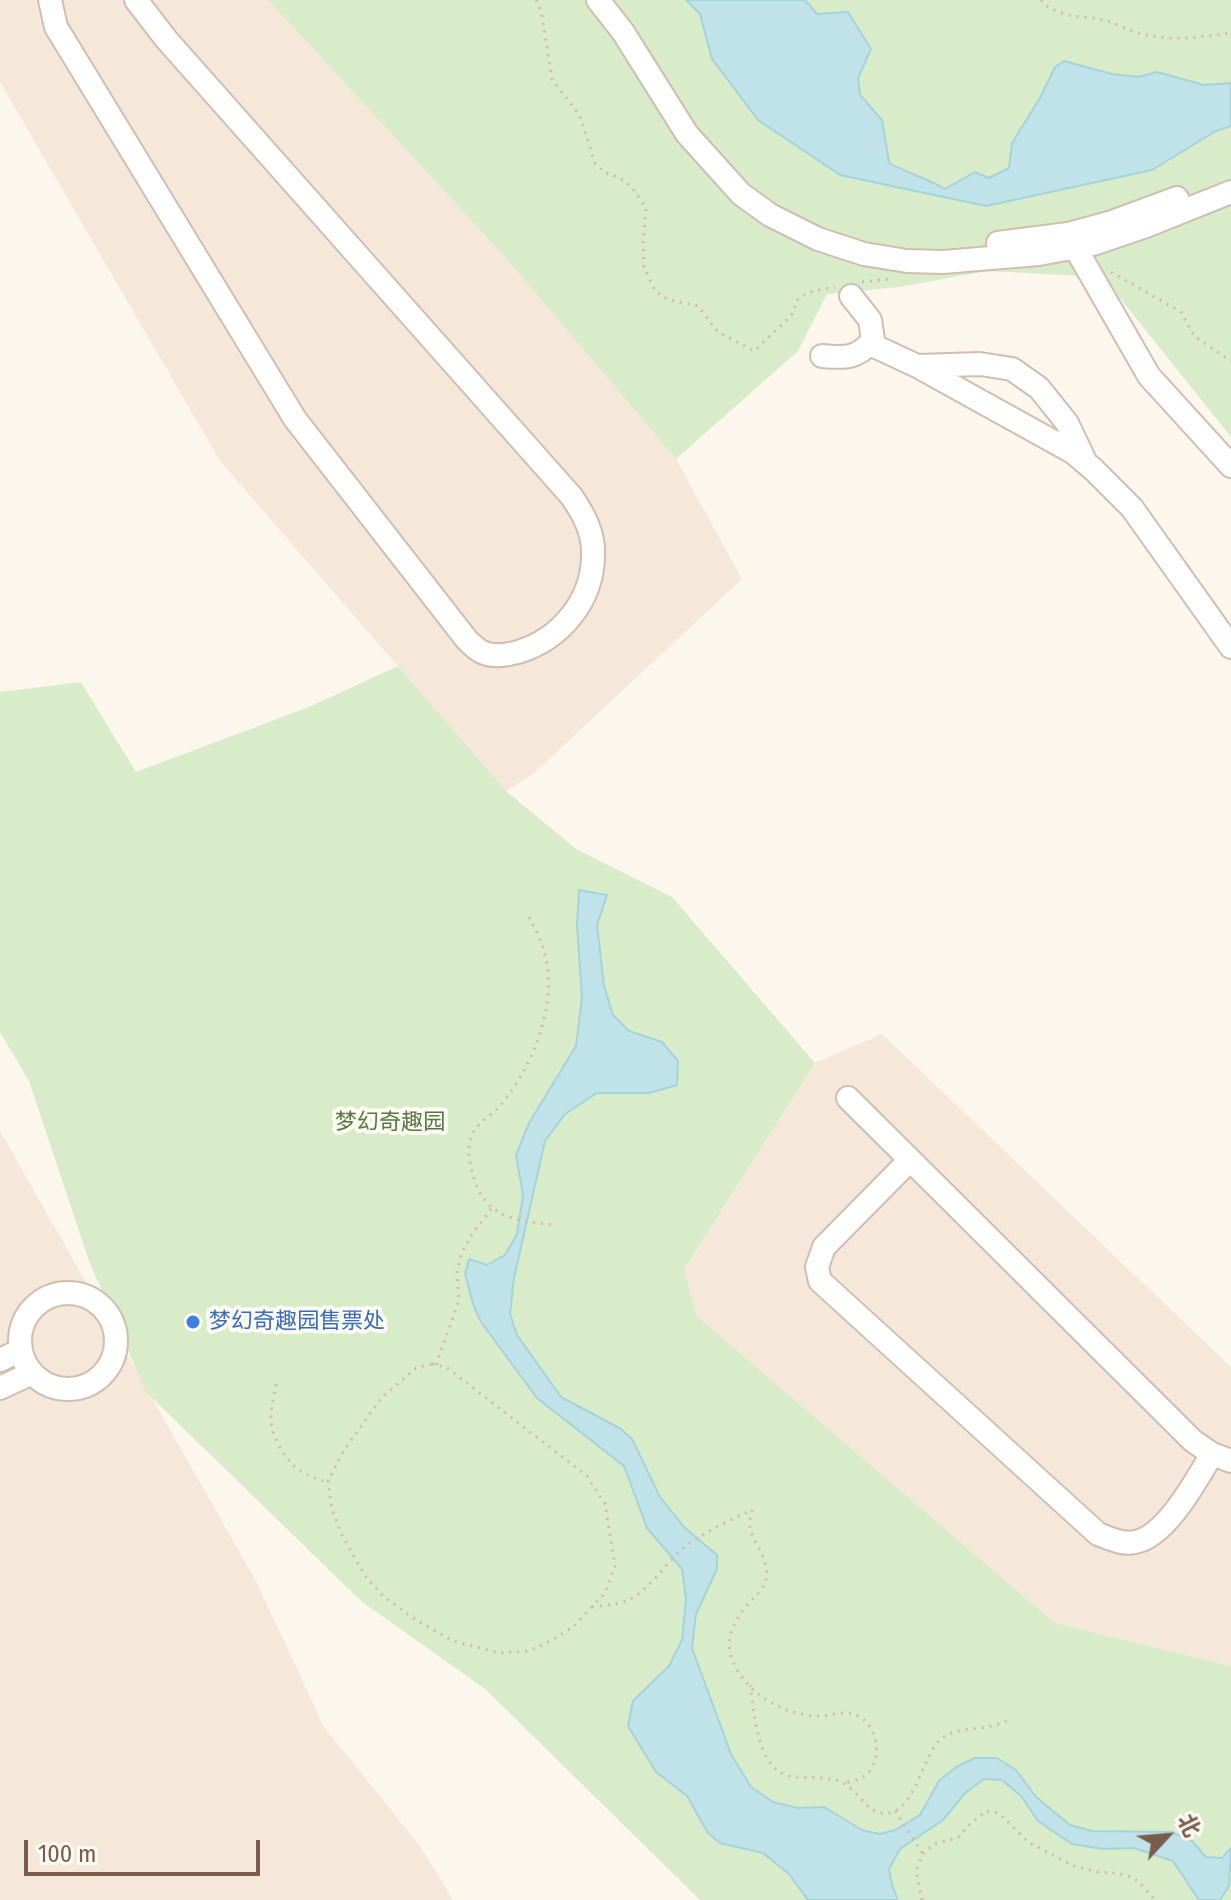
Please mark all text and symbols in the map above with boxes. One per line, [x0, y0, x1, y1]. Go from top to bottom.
park label: 梦幻奇趣园 [335, 1110, 445, 1136]
place label: 梦幻奇趣园售票处 [209, 1309, 385, 1335]
marker: 梦幻奇趣园售票处 [184, 1313, 202, 1331]
north arrow [1127, 1796, 1207, 1876]
text: 北 [1172, 1809, 1206, 1841]
scale bar [28, 1824, 264, 1874]
text: 100 m [38, 1840, 96, 1868]

